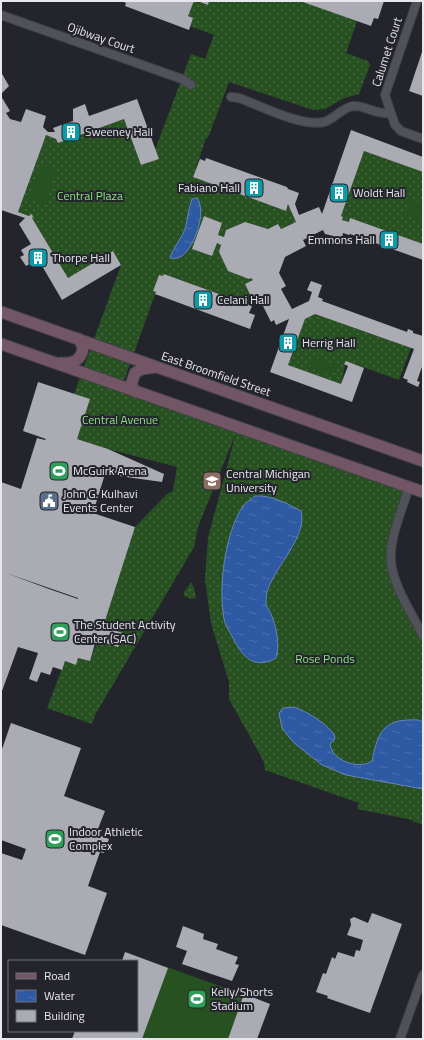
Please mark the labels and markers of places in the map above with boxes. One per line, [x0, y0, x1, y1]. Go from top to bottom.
building icon: Sweeney Hall [60, 121, 82, 143]
place label: Sweeney Hall [85, 122, 153, 141]
building icon: Fabiano Hall [243, 177, 265, 199]
place label: Fabiano Hall [178, 178, 240, 197]
building icon: Woldt Hall [328, 182, 350, 204]
place label: Woldt Hall [353, 183, 405, 202]
building icon: Emmons Hall [378, 229, 400, 251]
place label: Emmons Hall [308, 230, 375, 249]
building icon: Thorpe Hall [27, 247, 49, 269]
place label: Thorpe Hall [52, 248, 110, 267]
building icon: Celani Hall [192, 289, 214, 311]
place label: Celani Hall [217, 290, 270, 309]
building icon: Herrig Hall [277, 332, 299, 354]
place label: Herrig Hall [302, 333, 356, 352]
sports icon: McGuirk Arena [48, 460, 70, 482]
place label: McGuirk Arena [73, 461, 147, 480]
place label: Central Michigan University [226, 464, 310, 497]
school or university icon: Central Michigan University [201, 470, 223, 492]
place label: John G. Kulhavi Events Center [63, 484, 138, 517]
public building icon: John G. Kulhavi Events Center [38, 490, 60, 512]
place label: The Student Activity Center (SAC) [74, 615, 176, 648]
sports icon: The Student Activity Center (SAC) [49, 621, 71, 643]
place label: Indoor Athletic Complex [69, 822, 143, 855]
sports icon: Indoor Athletic Complex [44, 828, 66, 850]
place label: Kelly/Shorts Stadium [211, 982, 273, 1015]
sports icon: Kelly/Shorts Stadium [186, 988, 208, 1010]

